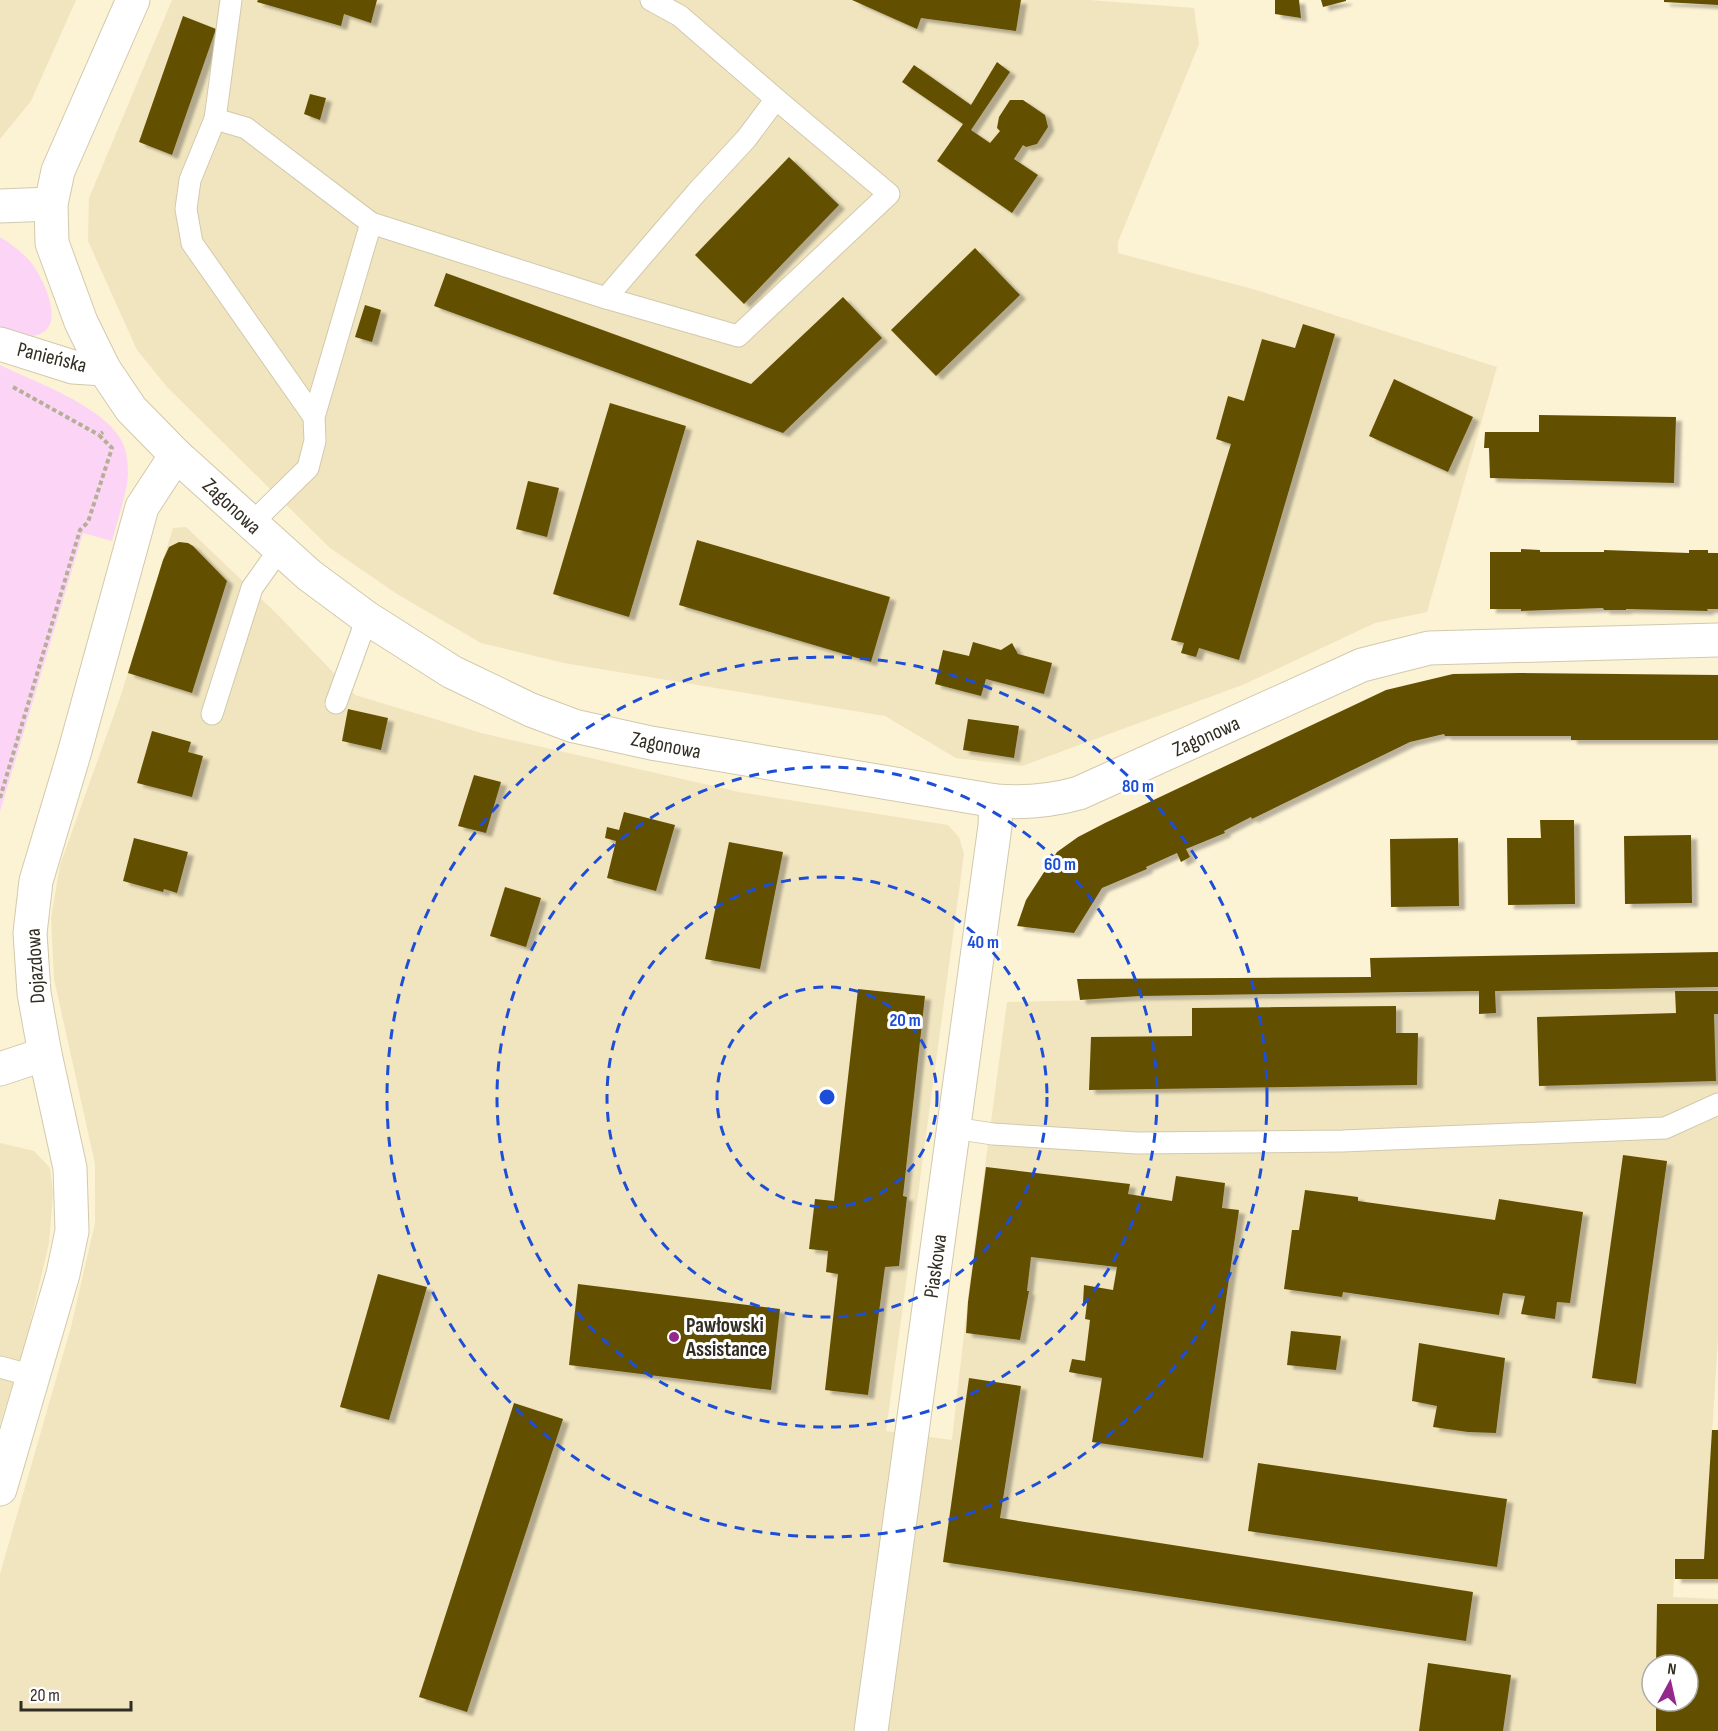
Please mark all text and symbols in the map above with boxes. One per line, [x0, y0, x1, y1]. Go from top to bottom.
street label: Panieńska [15, 337, 89, 378]
street label: Zagonowa [197, 473, 266, 540]
street label: Zagonowa [1169, 711, 1244, 762]
street label: Zagonowa [629, 726, 703, 765]
text: 80 m [1122, 776, 1154, 797]
text: 60 m [1044, 854, 1076, 875]
street label: Dojazdowa [20, 928, 51, 1004]
text: 40 m [967, 932, 999, 953]
text: 20 m [889, 1010, 921, 1031]
centre of rings [817, 1087, 837, 1107]
street label: Piaskowa [919, 1232, 952, 1300]
place label: Pawłowski Assistance [685, 1313, 767, 1362]
marker: Pawłowski Assistance [667, 1330, 681, 1344]
north arrow [1640, 1653, 1700, 1713]
text: N [1666, 1660, 1677, 1680]
scale bar [21, 1674, 130, 1712]
text: 20 m [30, 1685, 60, 1706]

